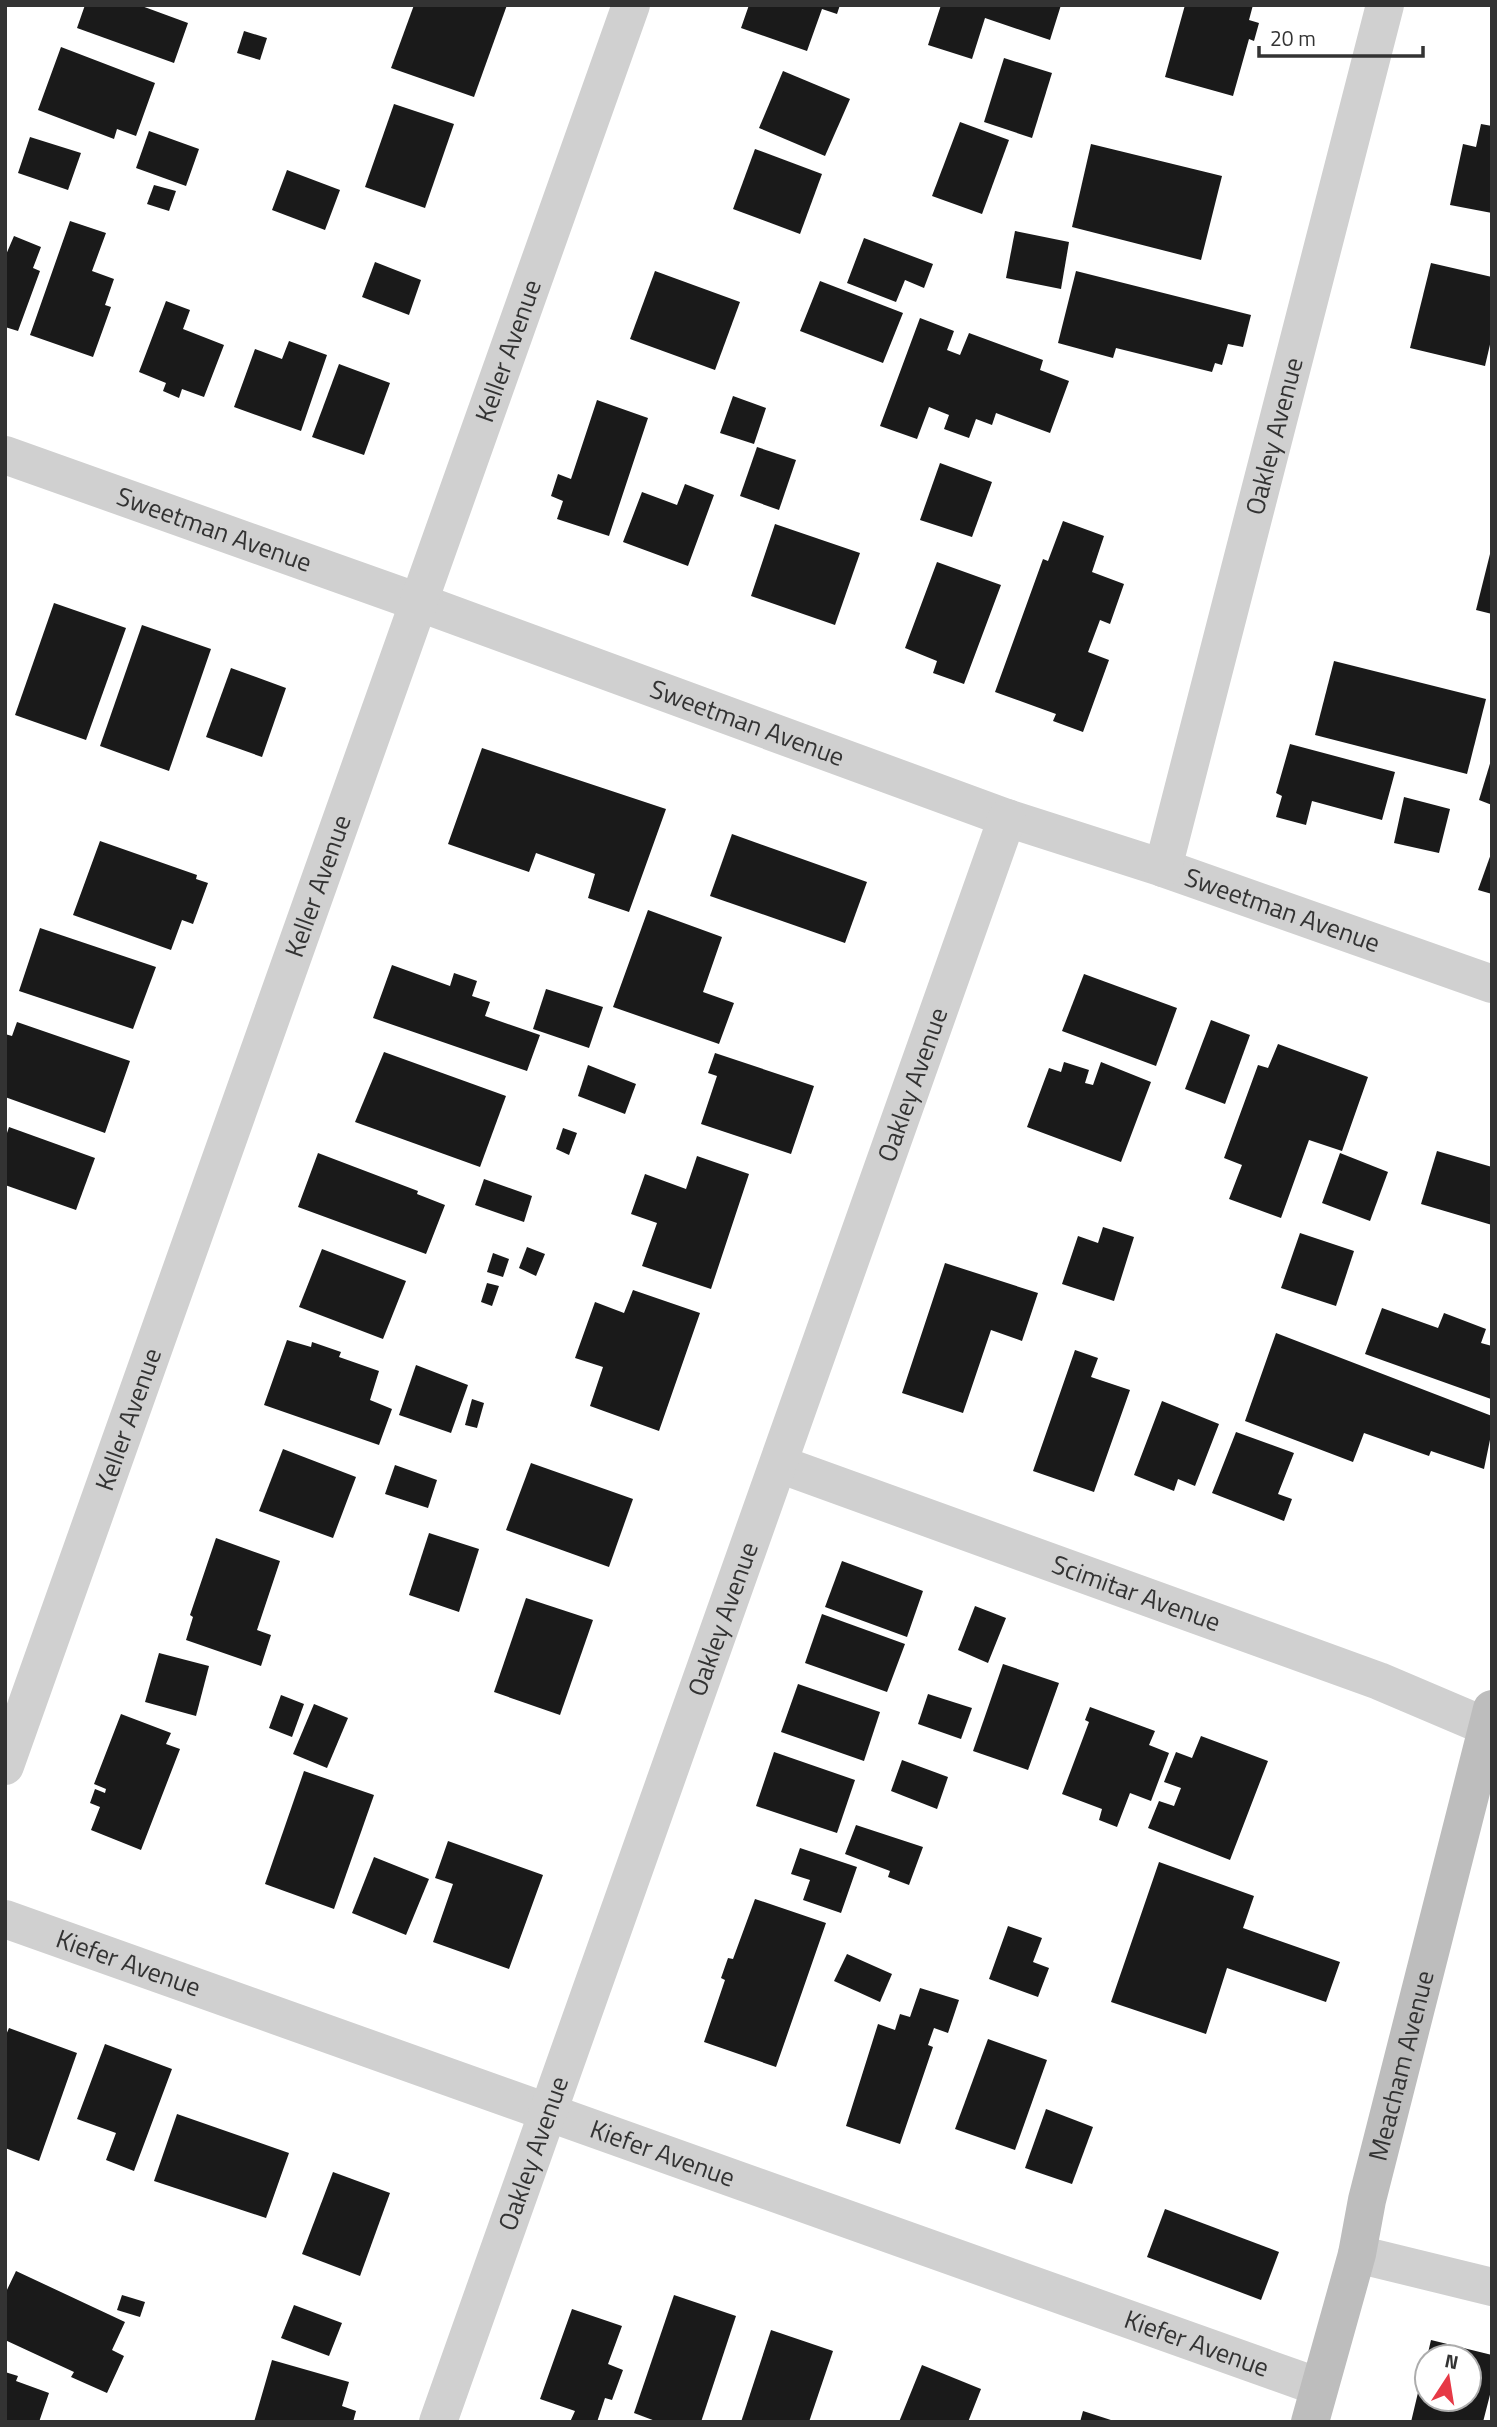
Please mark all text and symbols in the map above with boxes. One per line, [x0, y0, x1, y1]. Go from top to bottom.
scale bar [1259, 14, 1424, 58]
text: 20 m [1270, 22, 1316, 54]
street label: Keller Avenue [464, 274, 551, 427]
street label: Oakley Avenue [1235, 353, 1313, 519]
street label: Sweetman Avenue [111, 476, 317, 582]
street label: Sweetman Avenue [645, 669, 850, 776]
street label: Keller Avenue [274, 809, 361, 962]
street label: Sweetman Avenue [1179, 857, 1385, 962]
street label: Oakley Avenue [867, 1002, 957, 1167]
street label: Keller Avenue [84, 1342, 171, 1496]
street label: Oakley Avenue [677, 1536, 768, 1701]
street label: Scimitar Avenue [1047, 1544, 1226, 1641]
street label: Kiefer Avenue [51, 1919, 206, 2006]
street label: Meacham Avenue [1358, 1966, 1444, 2165]
street label: Oakley Avenue [487, 2071, 578, 2236]
street label: Kiefer Avenue [585, 2109, 740, 2196]
street label: Kiefer Avenue [1119, 2299, 1275, 2387]
north arrow [1413, 2343, 1483, 2413]
text: N [1442, 2345, 1461, 2376]

